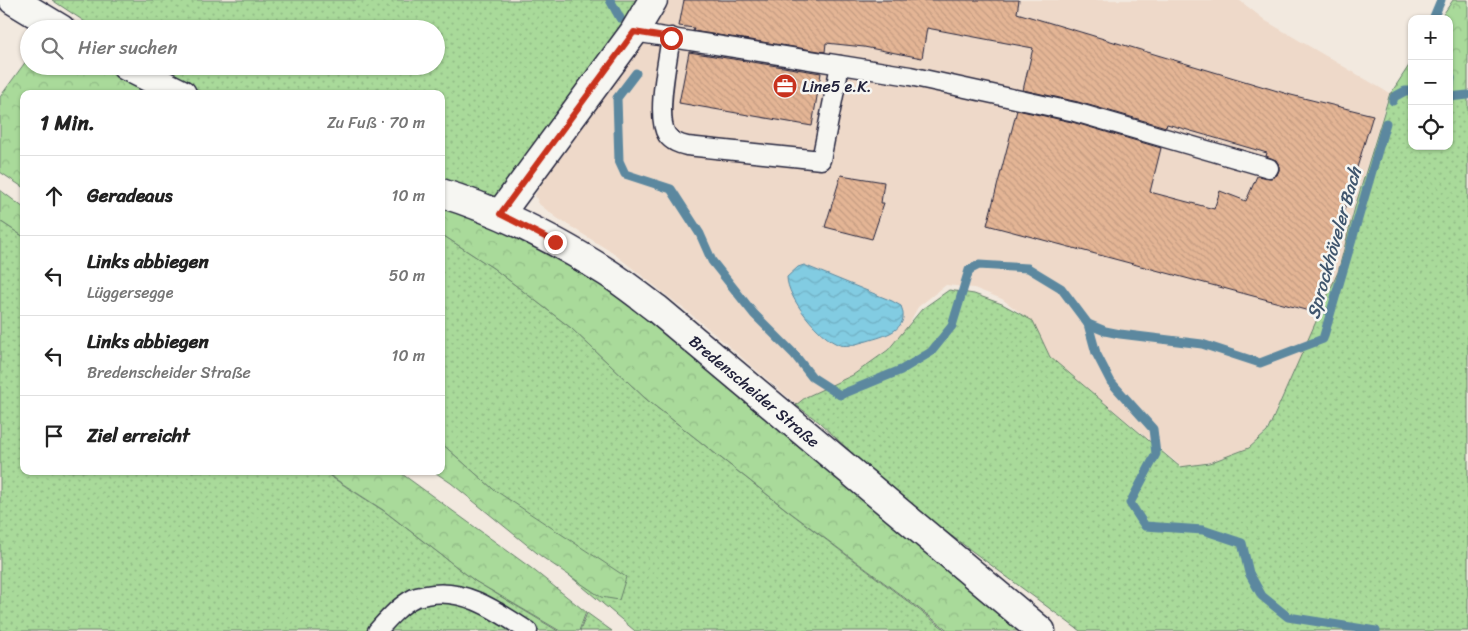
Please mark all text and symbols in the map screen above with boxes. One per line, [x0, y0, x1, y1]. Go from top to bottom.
map controls [1408, 15, 1453, 150]
button: + [1408, 15, 1453, 60]
search box [20, 20, 445, 75]
route start [660, 27, 683, 50]
text: Hier suchen [78, 31, 178, 64]
icon: search [38, 34, 66, 62]
button: − [1408, 60, 1453, 105]
place label: Line5 e.K. [802, 72, 872, 101]
office icon: Line5 e.K. [772, 73, 798, 99]
text: 1 Min. [40, 104, 95, 142]
button: locate [1408, 105, 1453, 150]
text: Zu Fuß · 70 m [327, 108, 425, 137]
water label: Sprockhöveler Bach [1297, 162, 1371, 323]
text: Geradeaus [87, 179, 173, 212]
text: 10 m [392, 181, 425, 210]
icon: ahead [40, 182, 68, 210]
route end [544, 231, 567, 254]
text: Links abbiegen [87, 245, 209, 278]
text: 50 m [389, 261, 425, 290]
icon: left [40, 262, 68, 290]
text: Lüggersegge [87, 278, 173, 307]
text: Links abbiegen [87, 325, 209, 358]
street label: Bredenscheider Straße [683, 327, 827, 455]
text: 10 m [392, 341, 425, 370]
icon: left [40, 342, 68, 370]
text: Bredenscheider Straße [87, 358, 251, 387]
text: Ziel erreicht [87, 419, 190, 452]
icon: arrive [40, 422, 68, 450]

